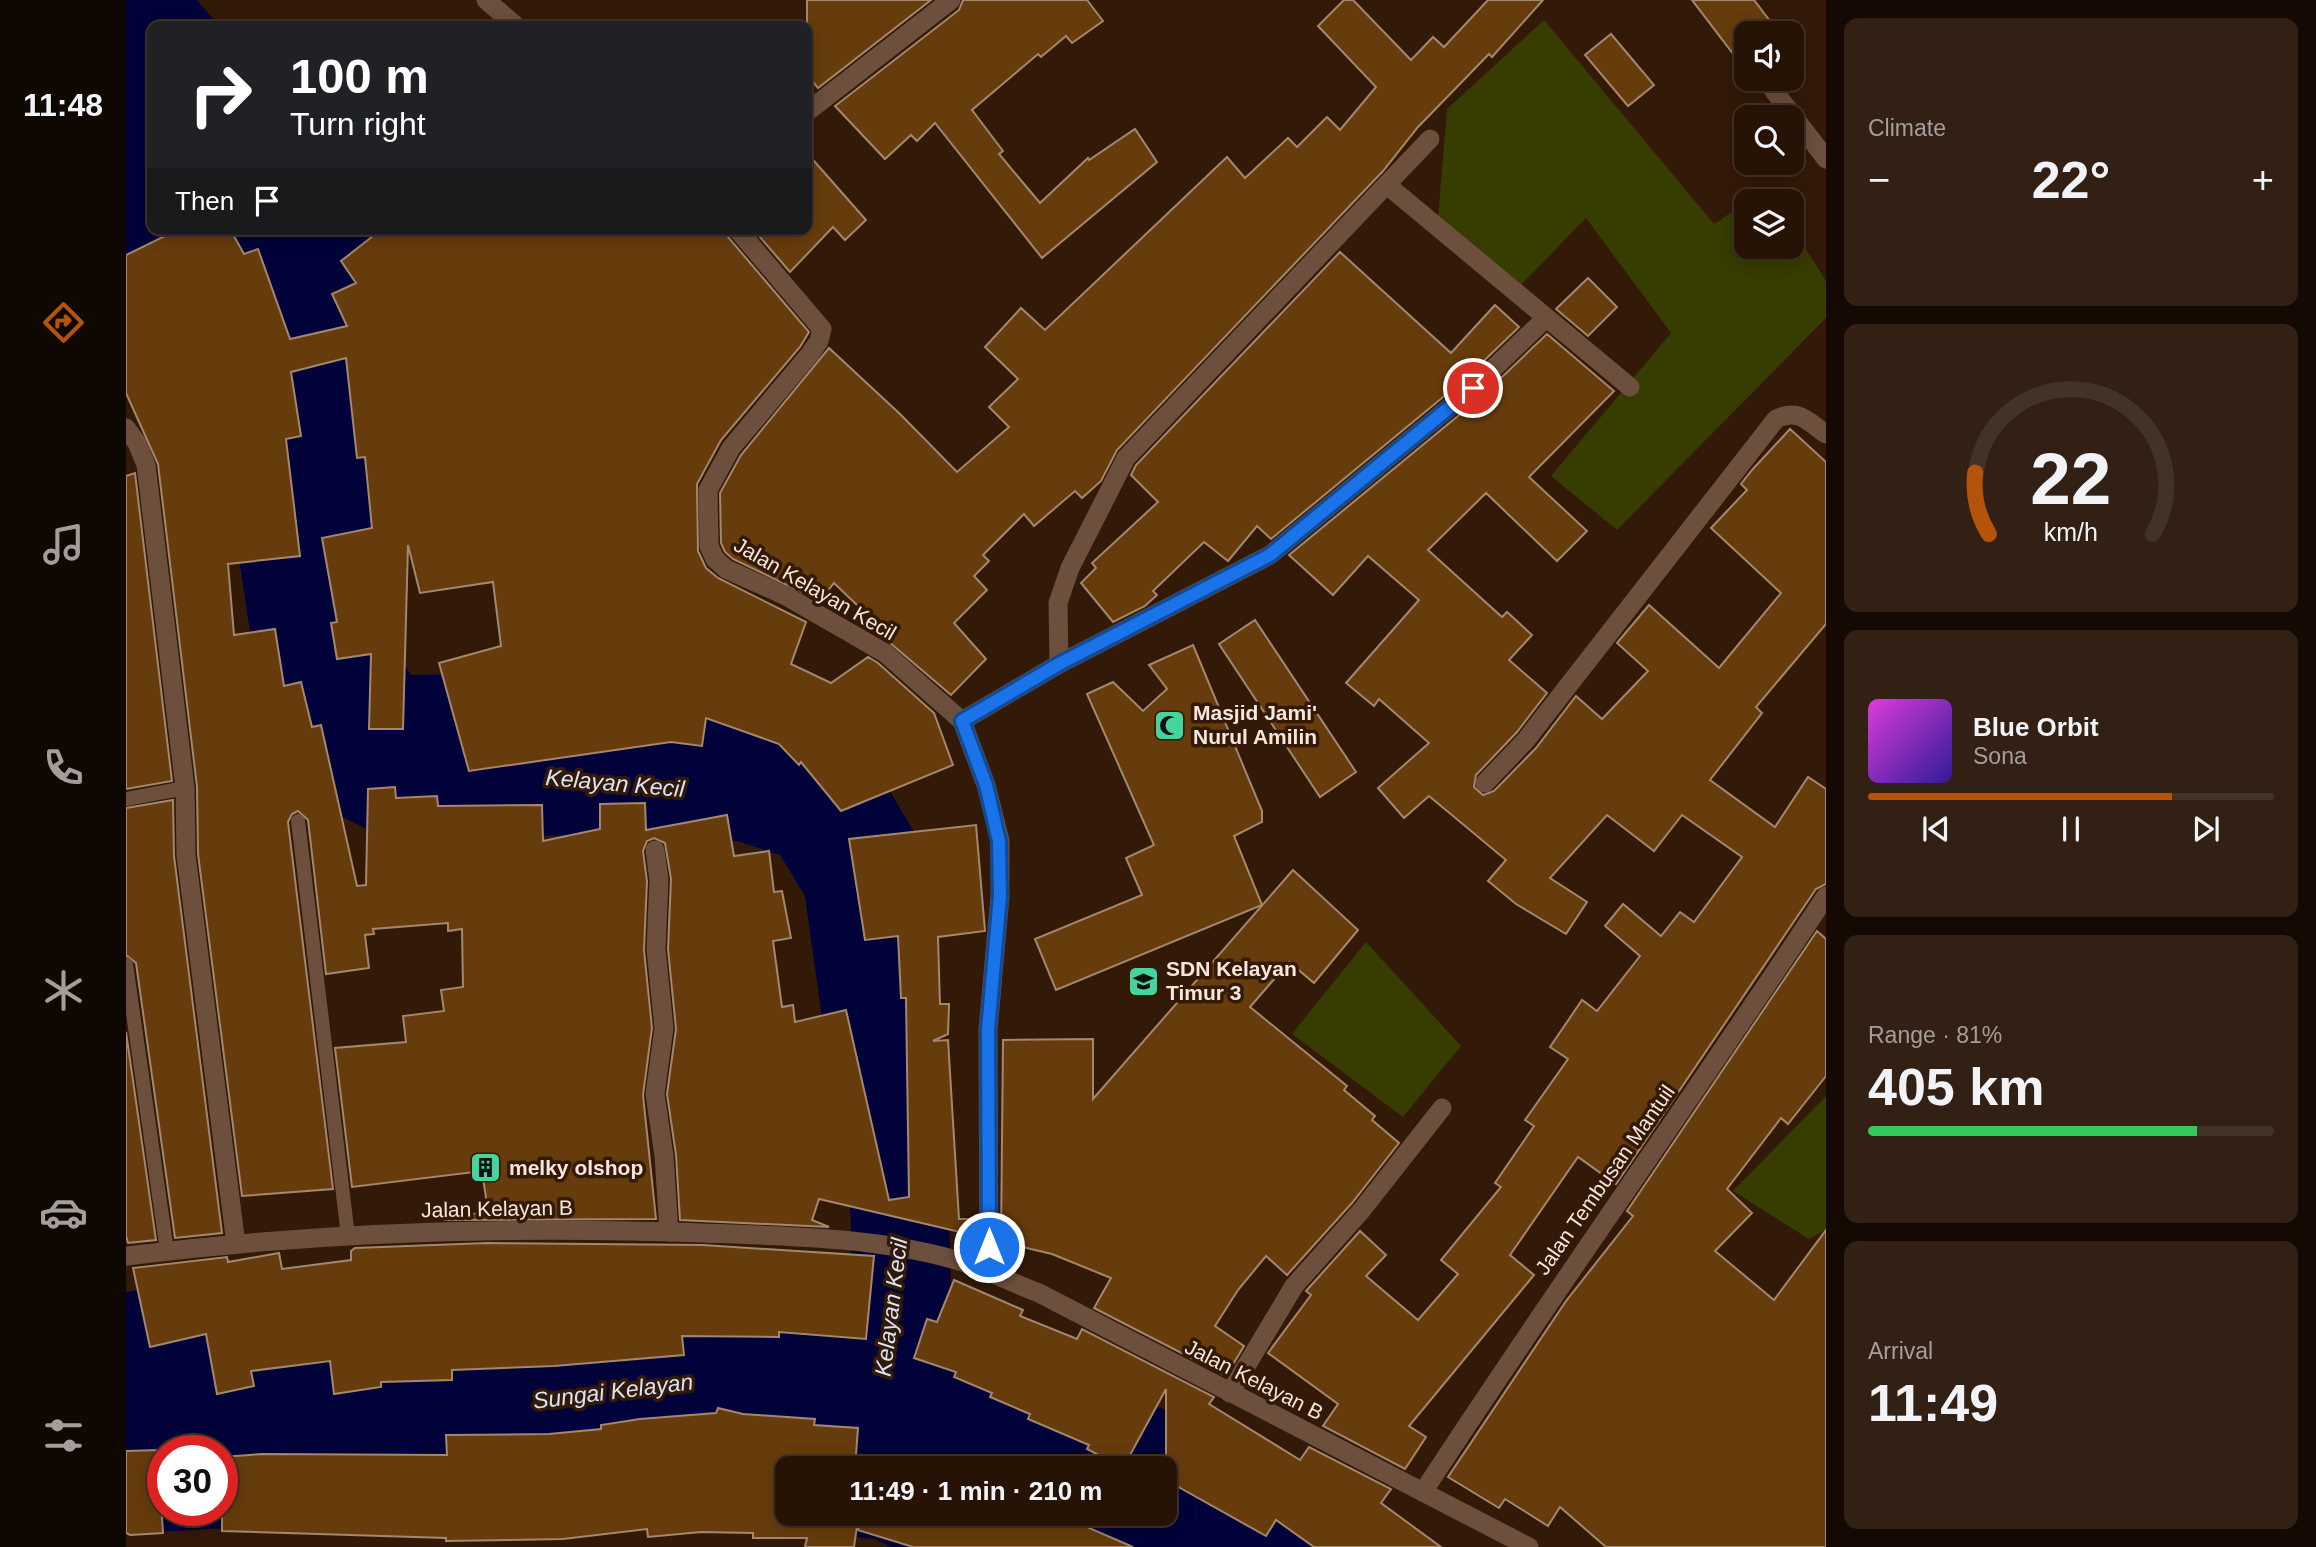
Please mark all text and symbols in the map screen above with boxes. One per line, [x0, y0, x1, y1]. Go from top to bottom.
map controls [1734, 21, 1804, 259]
button: sound [1734, 21, 1804, 91]
icon: right [175, 49, 266, 140]
text: 100 m [290, 49, 429, 103]
text: 11:48 [23, 87, 103, 123]
button: search [1734, 105, 1804, 175]
text: Turn right [290, 106, 426, 142]
text: Climate [1868, 115, 1946, 141]
text: 22° [2032, 151, 2110, 209]
text: − [1868, 159, 1890, 201]
text: + [2252, 159, 2274, 201]
icon: arrive [248, 182, 286, 220]
text: Then [175, 186, 234, 216]
button: layers [1734, 189, 1804, 259]
icon: directions [39, 298, 88, 347]
pin [1443, 358, 1503, 418]
icon: arrive [1454, 369, 1492, 407]
text: 22 [2031, 438, 2111, 519]
text: km/h [2044, 517, 2098, 545]
icon: music [39, 520, 88, 569]
street label: Jalan Kelayan Kecil [730, 533, 900, 644]
place label: Masjid Jami' Nurul Amilin [1193, 701, 1317, 748]
mosque icon: Masjid Jami' Nurul Amilin [1153, 708, 1187, 742]
text: Blue Orbit [1973, 712, 2099, 742]
icon: phone [39, 743, 88, 792]
text: Sona [1973, 743, 2027, 769]
water label: Kelayan Kecil [544, 764, 686, 802]
icon: previous [1917, 810, 1955, 848]
icon: pause [2052, 810, 2090, 848]
icon: next [2187, 810, 2225, 848]
place label: SDN Kelayan Timur 3 [1166, 957, 1297, 1004]
school or university icon: SDN Kelayan Timur 3 [1126, 964, 1160, 998]
icon: climate [39, 966, 88, 1015]
text: Range · 81% [1868, 1022, 2002, 1048]
text: 405 km [1868, 1058, 2044, 1116]
street label: Jalan Tembusan Mantuil [1530, 1081, 1679, 1279]
building icon: melky olshop [469, 1151, 503, 1185]
place label: melky olshop [509, 1156, 643, 1179]
icon: car [39, 1188, 88, 1237]
street label: Jalan Kelayan B [421, 1196, 573, 1221]
position arrow [952, 1210, 1026, 1284]
water label: Kelayan Kecil [870, 1235, 913, 1378]
street label: Jalan Kelayan B [1181, 1335, 1327, 1424]
text: Arrival [1868, 1338, 1933, 1364]
water label: Sungai Kelayan [531, 1368, 695, 1414]
text: 11:49 [1868, 1374, 1998, 1432]
icon: filters [39, 1411, 88, 1460]
speed limit sign: 30 [147, 1435, 238, 1526]
text: 11:49 · 1 min · 210 m [850, 1476, 1102, 1506]

